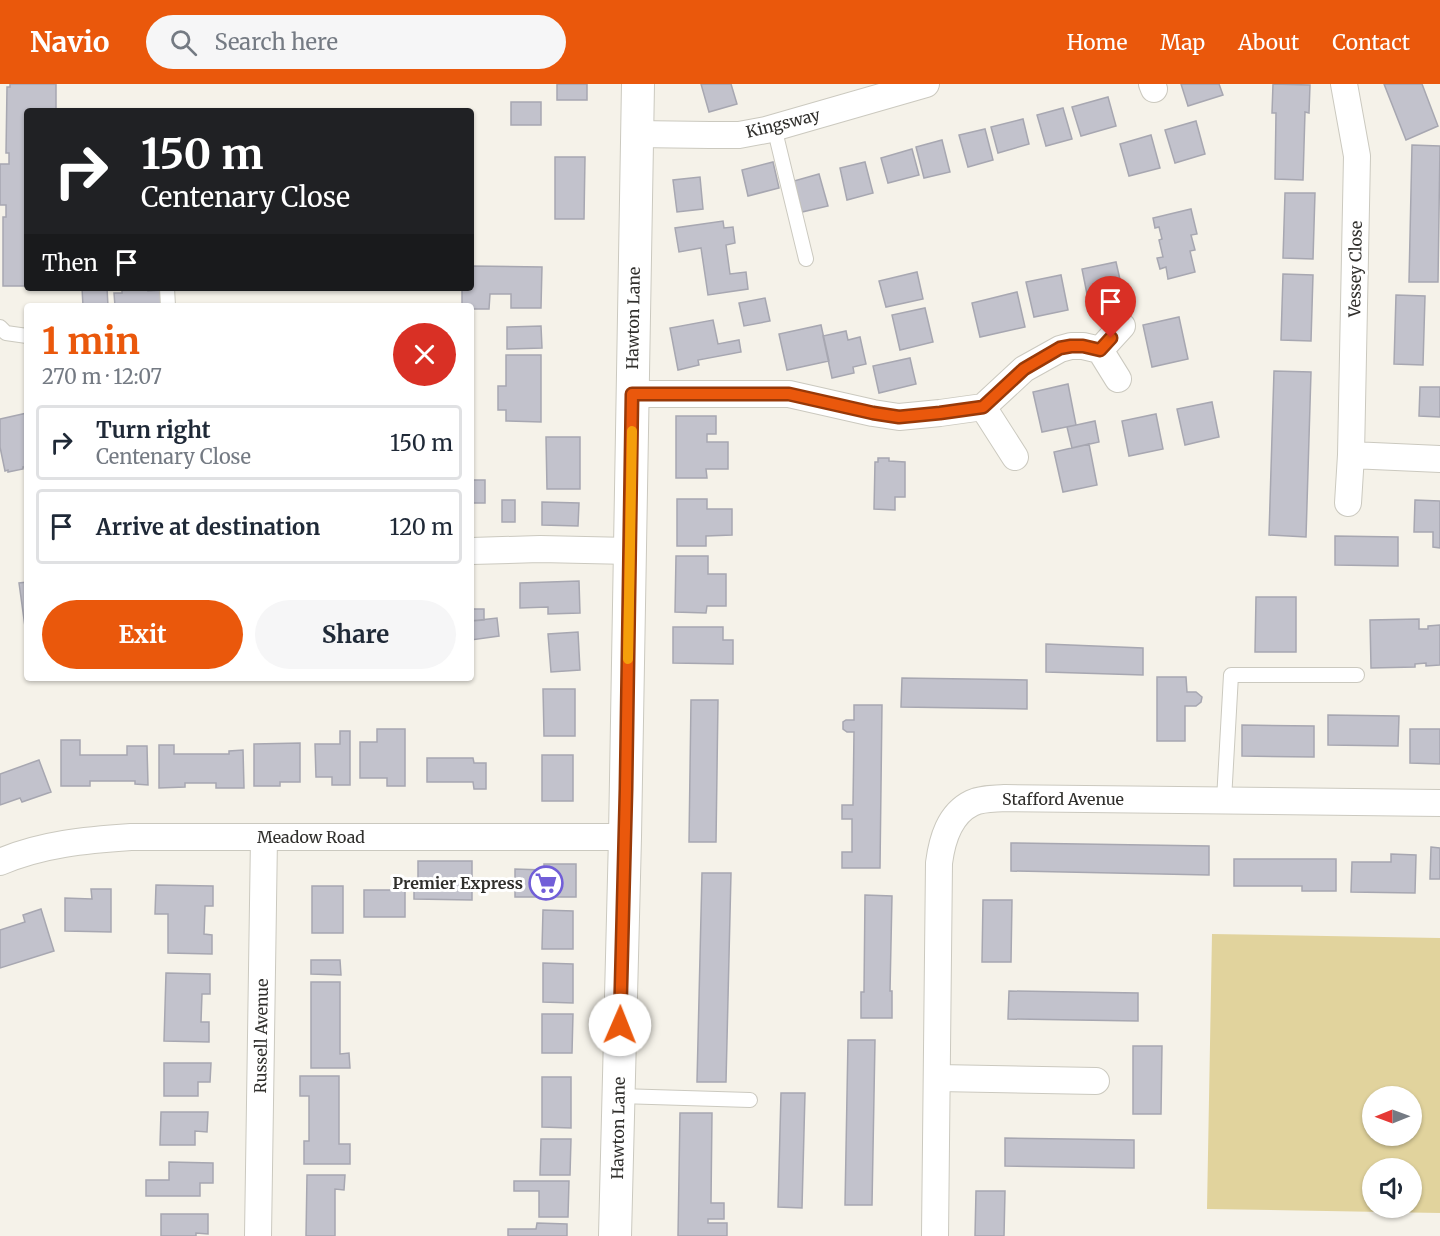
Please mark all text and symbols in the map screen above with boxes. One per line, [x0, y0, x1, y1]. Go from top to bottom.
search box [146, 15, 566, 69]
text: Navio [30, 24, 110, 60]
icon: search [167, 26, 200, 59]
text: Search here [215, 28, 338, 56]
text: Home [1067, 29, 1127, 56]
text: Map [1160, 29, 1205, 56]
text: About [1238, 29, 1299, 56]
text: Contact [1332, 29, 1410, 56]
street label: Kingsway [744, 104, 823, 142]
text: 150 m [141, 128, 263, 180]
icon: right [42, 132, 120, 210]
text: Centenary Close [141, 180, 350, 214]
street label: Vessey Close [1344, 221, 1366, 318]
icon: arrive [110, 246, 143, 279]
text: Then [42, 249, 98, 277]
street label: Hawton Lane [622, 267, 644, 369]
pin [1085, 276, 1136, 338]
icon: arrive [1094, 285, 1127, 318]
text: 1 min [42, 319, 140, 364]
button: close [393, 323, 456, 386]
text: 270 m · 12:07 [42, 364, 162, 389]
text: Turn right [96, 416, 210, 444]
icon: right [45, 426, 78, 459]
text: 150 m [390, 429, 453, 457]
text: Centenary Close [96, 444, 251, 469]
icon: arrive [45, 510, 78, 543]
text: Arrive at destination [96, 513, 320, 541]
text: 120 m [389, 513, 453, 541]
button: Exit [42, 600, 243, 669]
button: Share [255, 600, 456, 669]
street label: Stafford Avenue [1002, 789, 1124, 809]
street label: Meadow Road [257, 827, 365, 847]
supermarket icon: Premier Express [528, 865, 564, 901]
place label: Premier Express [392, 873, 523, 893]
street label: Russell Avenue [250, 978, 272, 1094]
position arrow [588, 993, 652, 1057]
street label: Hawton Lane [607, 1077, 629, 1179]
north arrow [1362, 1086, 1422, 1146]
map controls [1362, 1086, 1422, 1218]
button: sound [1362, 1158, 1422, 1218]

